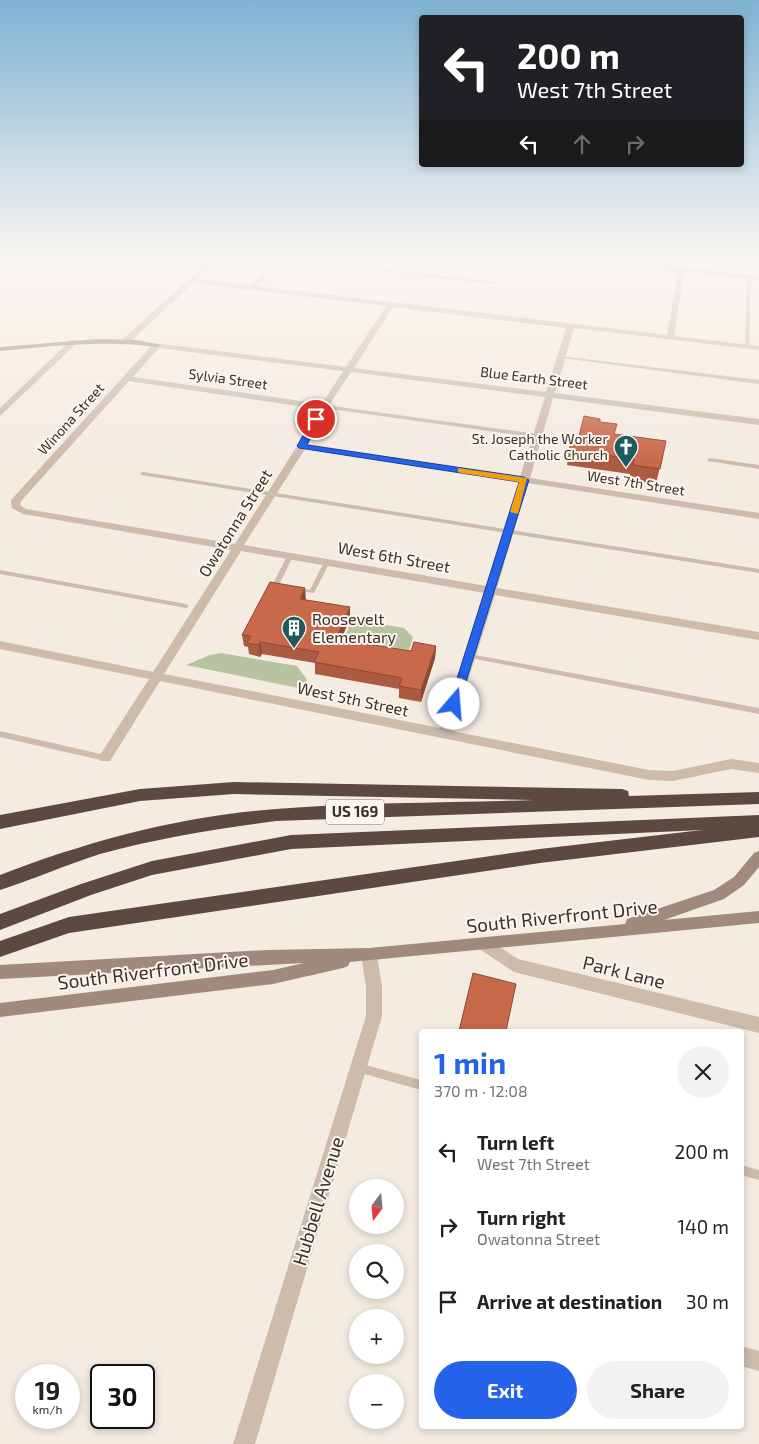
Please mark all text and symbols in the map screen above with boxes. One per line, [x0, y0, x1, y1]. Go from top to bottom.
text: 200 m [517, 34, 620, 76]
icon: left [434, 35, 499, 100]
text: West 7th Street [517, 76, 672, 102]
icon: left [515, 130, 543, 158]
icon: ahead [568, 130, 596, 158]
icon: right [621, 130, 649, 158]
street label: Blue Earth Street [479, 362, 589, 393]
street label: Sylvia Street [187, 365, 269, 392]
street label: Winona Street [34, 379, 107, 458]
pin [295, 398, 337, 440]
icon: arrive [302, 405, 330, 433]
place label: St. Joseph the Worker Catholic Church [472, 430, 608, 463]
church icon: St. Joseph the Worker Catholic Church [613, 434, 639, 468]
street label: Owatonna Street [194, 465, 275, 580]
street label: West 7th Street [586, 466, 686, 499]
street label: West 6th Street [336, 537, 452, 576]
place label: Roosevelt Elementary [312, 609, 397, 646]
building icon: Roosevelt Elementary [281, 615, 307, 649]
street label: West 5th Street [296, 677, 410, 720]
position arrow [427, 677, 479, 729]
road number: US 169 [326, 800, 384, 824]
street label: South Riverfront Drive [465, 894, 659, 937]
street label: South Riverfront Drive [56, 947, 250, 994]
street label: Park Lane [580, 950, 668, 993]
text: 1 min [434, 1044, 506, 1080]
button: close [677, 1046, 729, 1098]
text: 370 m · 12:08 [434, 1081, 528, 1100]
text: Turn left [477, 1131, 554, 1154]
street label: Hubbell Avenue [287, 1134, 348, 1268]
icon: left [434, 1138, 462, 1166]
text: 200 m [675, 1140, 729, 1163]
text: West 7th Street [477, 1154, 590, 1173]
north arrow [349, 1179, 404, 1234]
map controls [349, 1179, 404, 1429]
text: Turn right [477, 1206, 565, 1229]
icon: right [434, 1213, 462, 1241]
text: 140 m [677, 1215, 729, 1238]
text: Owatonna Street [477, 1229, 600, 1248]
button: search [349, 1244, 404, 1299]
icon: arrive [434, 1288, 462, 1316]
text: Arrive at destination [477, 1290, 662, 1313]
text: 30 m [686, 1290, 729, 1313]
button: + [349, 1309, 404, 1364]
button: Exit [434, 1361, 577, 1419]
button: Share [587, 1361, 729, 1419]
speed limit sign: 30 [90, 1364, 155, 1429]
button: − [349, 1374, 404, 1429]
text: 19 [35, 1375, 60, 1405]
text: km/h [33, 1402, 62, 1416]

